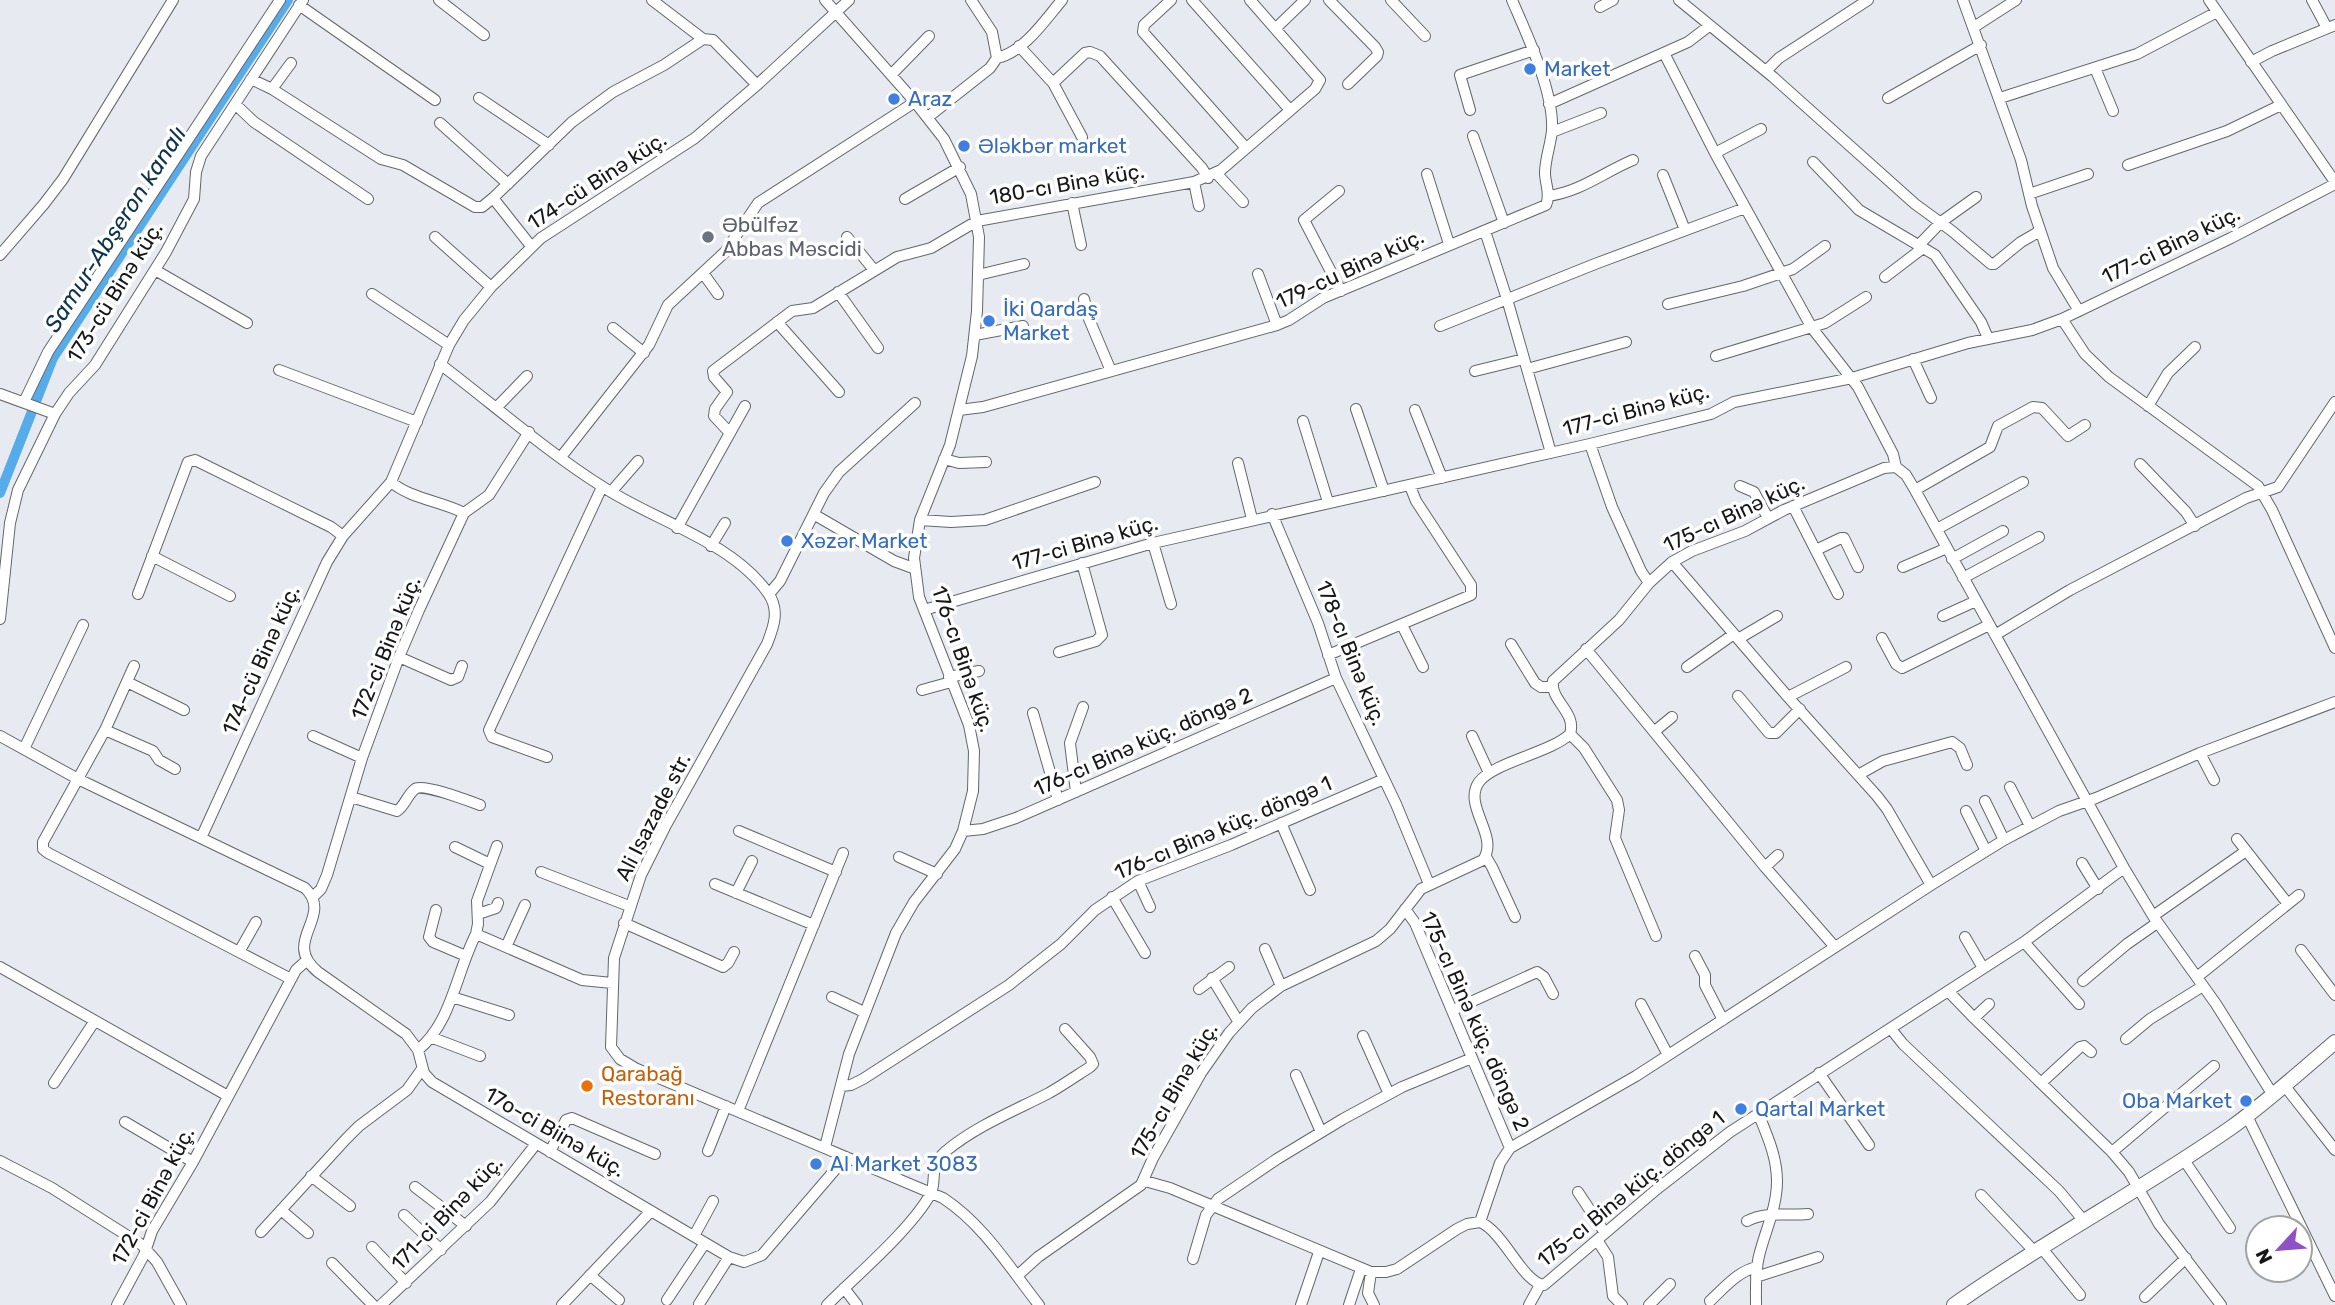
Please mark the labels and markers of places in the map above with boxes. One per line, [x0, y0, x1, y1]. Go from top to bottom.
place label: Market [1544, 56, 1610, 81]
marker: Market [1522, 61, 1538, 77]
place label: Araz [908, 86, 952, 111]
marker: Araz [886, 91, 902, 107]
place label: Ələkbər market [978, 133, 1127, 158]
marker: Ələkbər market [956, 138, 972, 154]
place label: Əbülfəz Abbas Məscidi [722, 212, 862, 261]
marker: Əbülfəz Abbas Məscidi [700, 229, 716, 245]
place label: İki Qardaş Market [1003, 296, 1098, 345]
marker: İki Qardaş Market [981, 313, 997, 329]
place label: Xəzər Market [801, 528, 927, 553]
marker: Xəzər Market [779, 533, 795, 549]
place label: Qarabağ Restoranı [601, 1061, 695, 1110]
marker: Qarabağ Restoranı [579, 1078, 595, 1094]
place label: Oba Market [2122, 1088, 2232, 1113]
marker: Oba Market [2238, 1093, 2254, 1109]
place label: Qartal Market [1755, 1096, 1885, 1121]
marker: Qartal Market [1733, 1101, 1749, 1117]
place label: Al Market 3083 [830, 1151, 978, 1176]
marker: Al Market 3083 [808, 1156, 824, 1172]

